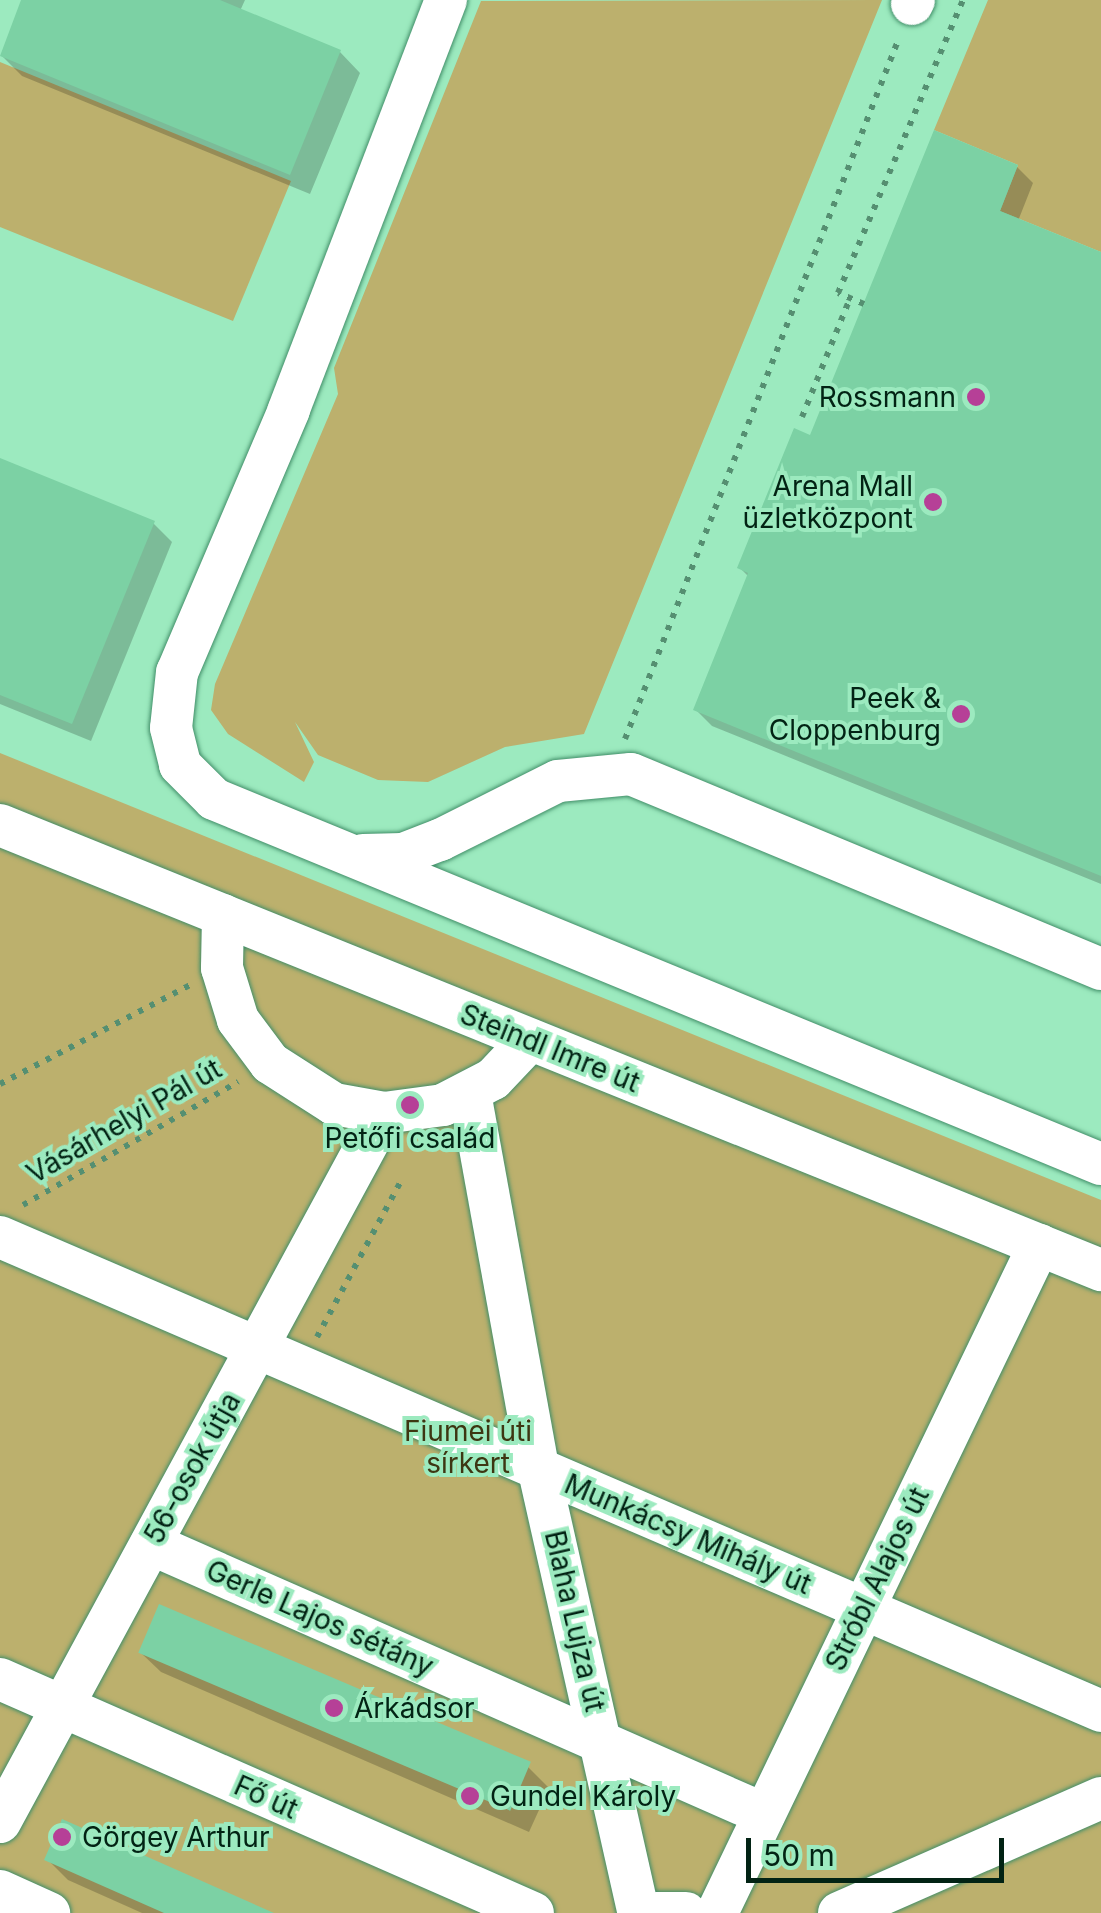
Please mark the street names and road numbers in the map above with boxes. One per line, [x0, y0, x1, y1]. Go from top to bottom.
street label: Steindl Imre út [455, 997, 645, 1099]
street label: Vásárhelyi Pál út [21, 1052, 227, 1190]
street label: 56-osok útja [137, 1387, 247, 1549]
street label: Munkácsy Mihály út [560, 1467, 816, 1601]
street label: Stróbl Alajos út [818, 1482, 936, 1676]
street label: Blaha Lujza út [538, 1527, 612, 1715]
street label: Gerle Lajos sétány [201, 1553, 439, 1683]
street label: Fő út [229, 1768, 303, 1826]

